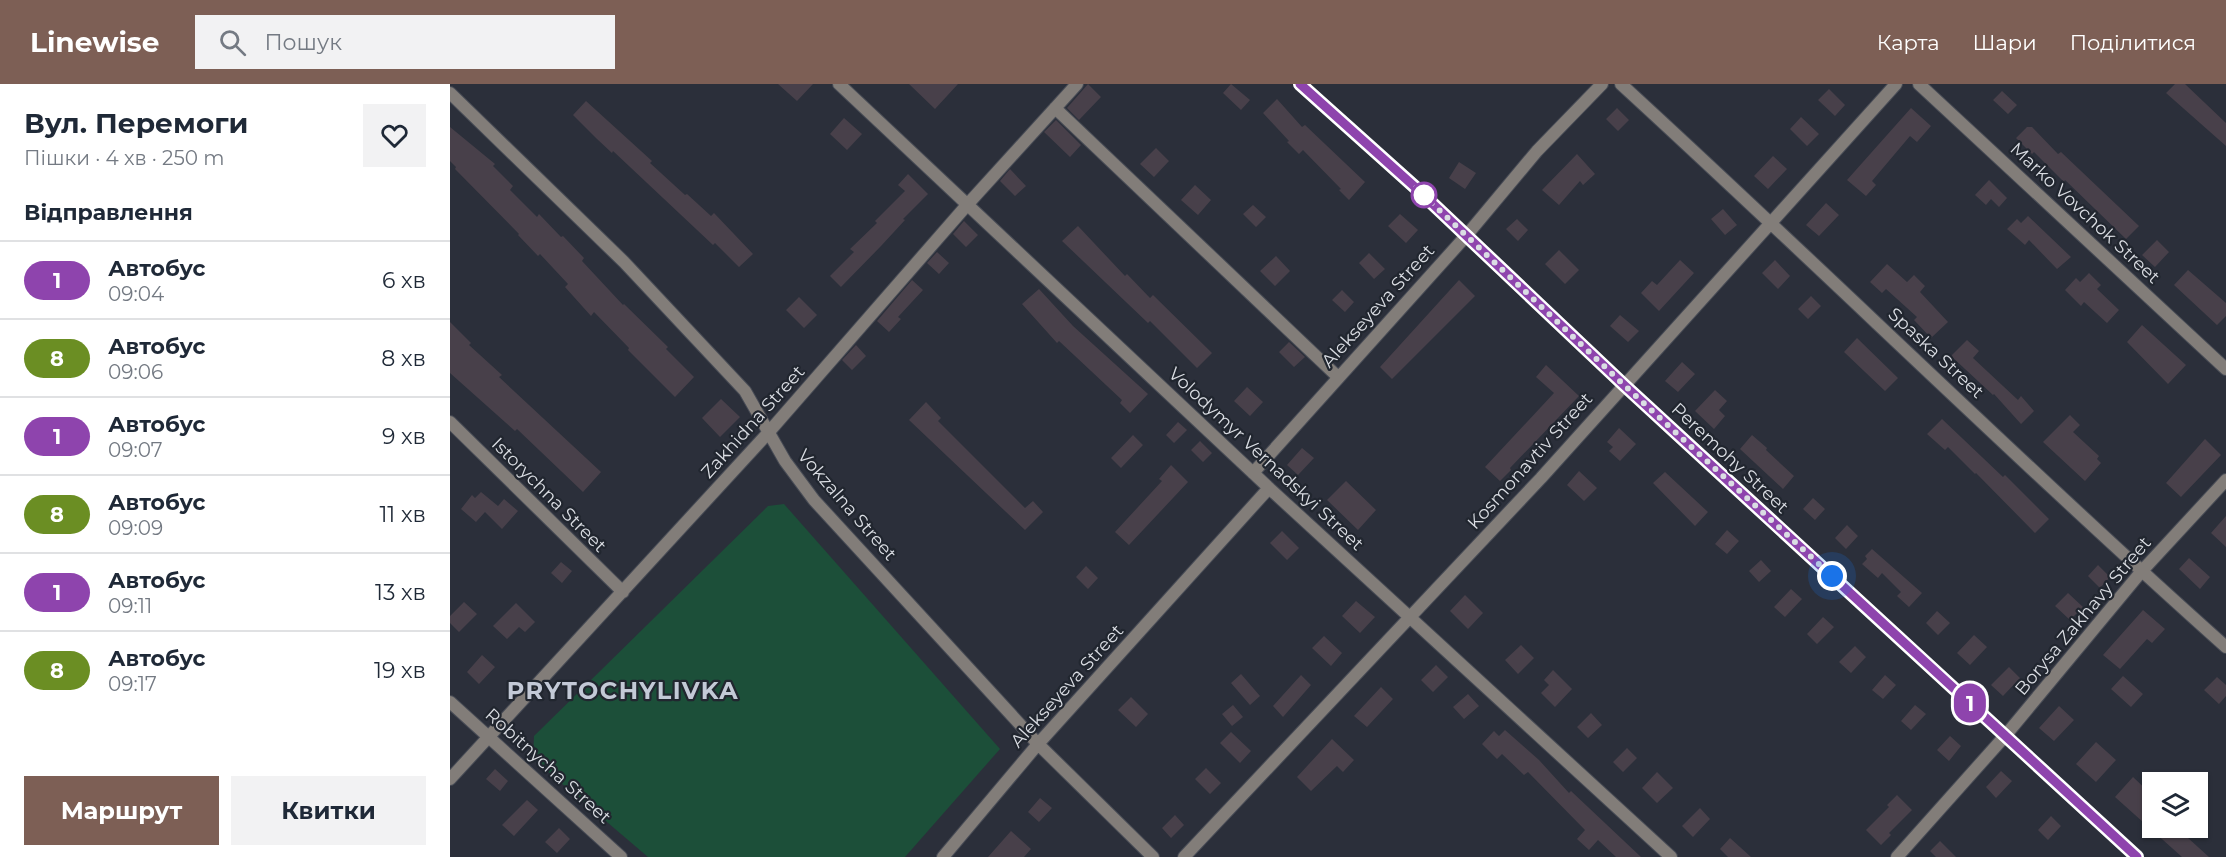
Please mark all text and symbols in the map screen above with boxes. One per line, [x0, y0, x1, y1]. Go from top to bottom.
search box [195, 15, 615, 69]
text: Linewise [30, 25, 159, 59]
icon: search [216, 26, 249, 59]
text: Пошук [264, 29, 342, 56]
text: Карта [1877, 30, 1940, 55]
text: Шари [1973, 30, 2037, 55]
text: Поділитися [2070, 30, 2196, 55]
button: heart [363, 104, 426, 167]
text: Вул. Перемоги [24, 106, 248, 140]
street label: Marko Vovchok Street [2006, 138, 2164, 288]
text: Пішки · 4 хв · 250 m [24, 146, 224, 170]
unlabelled marker [1411, 182, 1437, 208]
text: Відправлення [24, 199, 193, 226]
street label: Alekseyeva Street [1317, 240, 1439, 372]
text: Автобус [108, 255, 206, 282]
text: 6 хв [382, 267, 426, 294]
text: 1 [53, 268, 61, 293]
text: 09:04 [108, 282, 164, 306]
street label: Spaska Street [1884, 303, 1988, 403]
text: Автобус [108, 333, 206, 360]
text: 8 хв [381, 345, 426, 372]
text: 8 [50, 346, 64, 371]
text: 09:06 [108, 360, 163, 384]
street label: Zakhidna Street [697, 361, 809, 483]
street label: Volodymyr Vernadskyi Street [1164, 363, 1368, 555]
street label: Kosmonavtiv Street [1463, 388, 1597, 534]
street label: Peremohy Street [1667, 398, 1793, 518]
text: Автобус [108, 411, 206, 438]
text: 9 хв [382, 423, 426, 450]
text: 1 [53, 424, 61, 449]
street label: Istorychna Street [487, 433, 611, 557]
text: 09:07 [108, 438, 163, 462]
street label: Vokzalna Street [793, 445, 901, 565]
text: Автобус [108, 489, 206, 516]
text: 11 хв [379, 501, 426, 528]
text: 8 [50, 502, 64, 527]
text: 09:09 [108, 516, 163, 540]
street label: Borysa Zakhavy Street [2010, 532, 2156, 700]
your location [1817, 561, 1847, 591]
text: Автобус [108, 567, 206, 594]
text: 13 хв [375, 579, 426, 606]
text: 1 [53, 580, 61, 605]
text: 09:11 [108, 594, 152, 618]
street label: Alekseyeva Street [1006, 620, 1128, 752]
text: Автобус [108, 645, 206, 672]
text: 19 хв [374, 657, 426, 684]
text: 8 [50, 658, 64, 683]
text: 09:17 [108, 672, 157, 696]
district label: PRYTOCHYLIVKA [507, 676, 739, 705]
line badge: 1 [1950, 684, 1990, 722]
text: 1 [1966, 691, 1974, 716]
street label: Robitnycha Street [481, 704, 615, 828]
map controls [2142, 772, 2208, 838]
button: layers [2142, 772, 2208, 838]
button: Маршрут [24, 776, 219, 845]
button: Квитки [231, 776, 426, 845]

